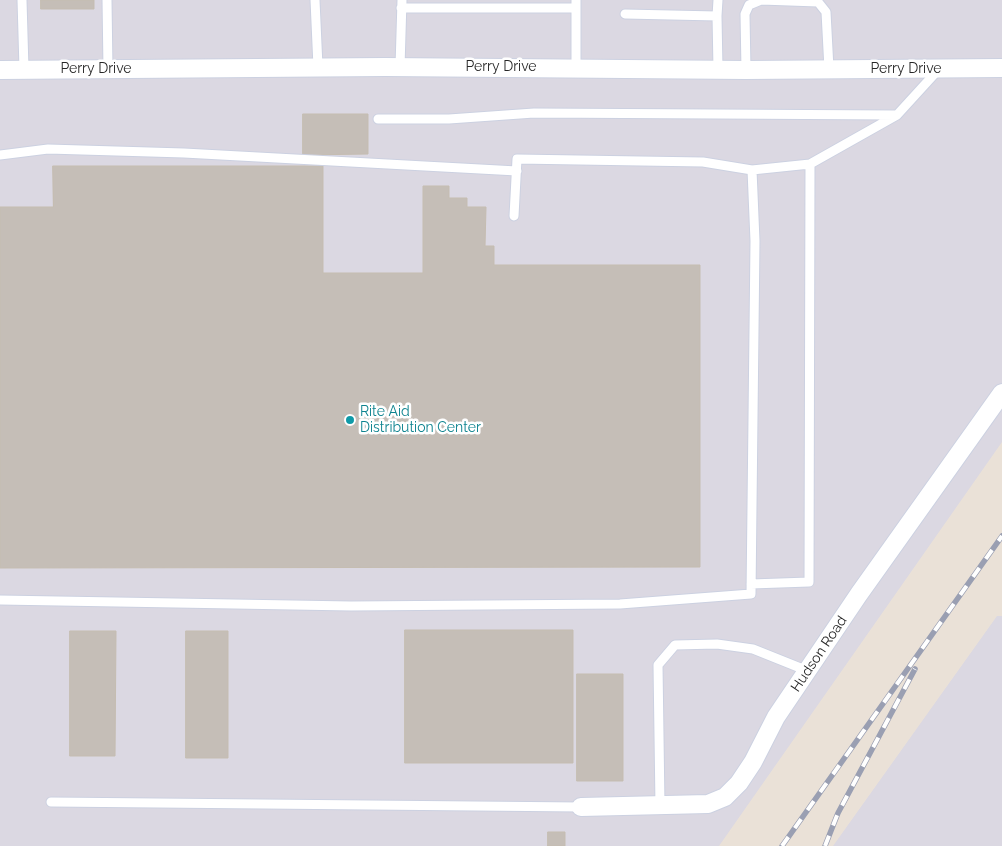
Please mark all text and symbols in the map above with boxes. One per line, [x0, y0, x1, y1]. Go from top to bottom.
street label: Perry Drive [465, 59, 537, 75]
street label: Perry Drive [60, 61, 132, 77]
street label: Perry Drive [870, 61, 942, 77]
place label: Rite Aid Distribution Center [360, 404, 481, 437]
marker: Rite Aid Distribution Center [344, 414, 356, 426]
street label: Hudson Road [787, 613, 851, 695]

